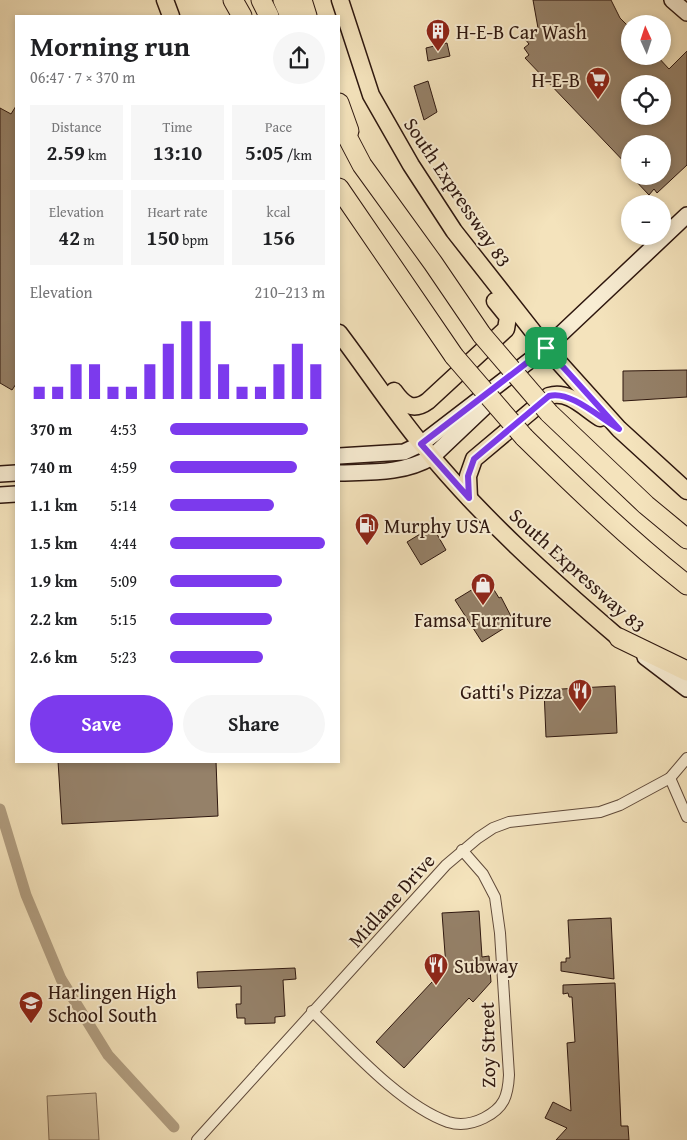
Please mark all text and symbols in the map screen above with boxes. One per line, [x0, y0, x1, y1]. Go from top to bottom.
north arrow [621, 15, 671, 65]
map controls [621, 15, 671, 245]
place label: H-E-B Car Wash [456, 17, 587, 46]
building icon: H-E-B Car Wash [425, 18, 451, 52]
text: Morning run [30, 25, 190, 66]
button: share [273, 32, 325, 84]
text: 06:47 · 7 × 370 m [30, 65, 135, 89]
place label: H-E-B [532, 65, 580, 94]
supermarket icon: H-E-B [585, 66, 611, 100]
button: locate [621, 75, 671, 125]
street label: South Expressway 83 [397, 111, 519, 273]
text: Distance [51, 117, 102, 137]
text: Time [163, 117, 192, 137]
text: Pace [265, 117, 292, 137]
button: + [621, 135, 671, 185]
text: 2.59 [46, 137, 85, 168]
text: 13:10 [153, 137, 202, 168]
text: 5:05 [245, 137, 284, 168]
text: km [85, 145, 107, 165]
text: /km [284, 145, 312, 165]
button: − [621, 195, 671, 245]
text: Elevation [49, 202, 104, 222]
text: Heart rate [147, 202, 208, 222]
text: kcal [267, 202, 290, 222]
text: 42 [58, 222, 80, 253]
text: 150 [147, 222, 179, 253]
text: 156 [262, 222, 295, 253]
text: m [80, 230, 95, 250]
text: bpm [179, 230, 208, 250]
text: Elevation [30, 280, 93, 304]
text: 210–213 m [255, 280, 325, 304]
pin [525, 327, 567, 369]
icon: arrive [532, 334, 560, 362]
text: 370 m [30, 417, 72, 441]
text: 4:53 [110, 417, 137, 441]
text: 740 m [30, 455, 72, 479]
text: 4:59 [110, 455, 137, 479]
text: 1.1 km [30, 493, 77, 517]
text: 5:14 [110, 493, 137, 517]
street label: South Expressway 83 [503, 501, 653, 639]
place label: Murphy USA [384, 511, 491, 540]
fuel station icon: Murphy USA [354, 512, 380, 546]
text: 1.5 km [30, 531, 77, 555]
text: 4:44 [110, 531, 137, 555]
text: 1.9 km [30, 569, 77, 593]
text: 5:09 [110, 569, 137, 593]
shop icon: Famsa Furniture [470, 572, 496, 606]
place label: Famsa Furniture [414, 605, 552, 634]
text: 2.2 km [30, 607, 77, 631]
text: 5:15 [110, 607, 137, 631]
text: 2.6 km [30, 645, 77, 669]
text: 5:23 [110, 645, 137, 669]
place label: Gatti's Pizza [460, 677, 563, 706]
restaurant icon: Gatti's Pizza [567, 678, 593, 712]
button: Save [30, 695, 173, 753]
button: Share [183, 695, 325, 753]
street label: Midlane Drive [341, 847, 441, 953]
place label: Subway [454, 951, 518, 980]
restaurant icon: Subway [423, 952, 449, 986]
place label: Harlingen High School South [48, 977, 176, 1029]
school or university icon: Harlingen High School South [18, 990, 44, 1024]
street label: Zoy Street [472, 1002, 502, 1088]

